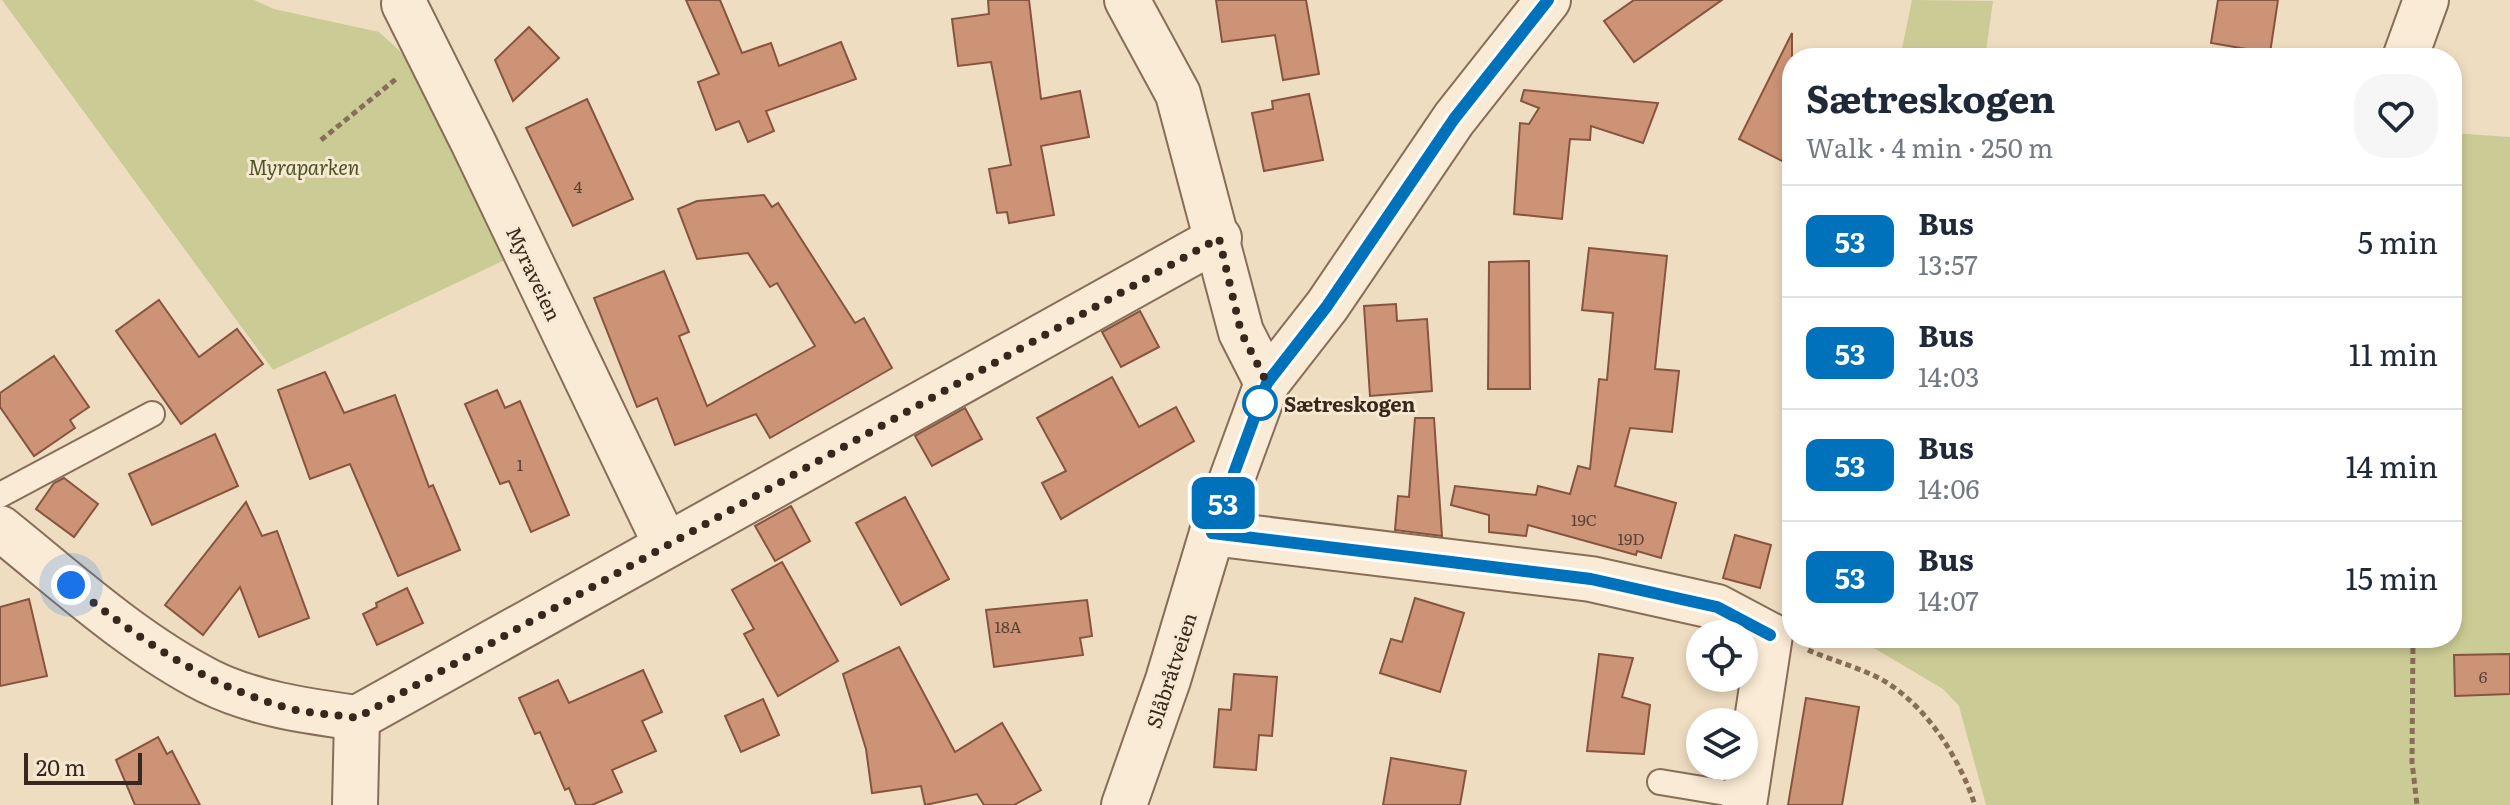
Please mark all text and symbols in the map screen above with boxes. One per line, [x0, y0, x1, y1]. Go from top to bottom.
text: Sætreskogen [1806, 68, 2056, 125]
button: heart [2354, 74, 2438, 158]
text: Walk · 4 min · 250 m [1806, 127, 2053, 166]
park label: Myraparken [248, 151, 360, 181]
house number: 4 [574, 174, 583, 198]
text: Bus [1918, 200, 1974, 244]
text: 5 min [2358, 219, 2438, 263]
text: 53 [1835, 220, 1865, 262]
street label: Myraveien [500, 221, 570, 325]
text: 13:57 [1918, 244, 1978, 283]
text: Bus [1918, 312, 1974, 356]
text: 11 min [2349, 331, 2438, 375]
text: 53 [1835, 332, 1865, 374]
text: 14:03 [1918, 356, 1979, 395]
marker: Sætreskogen [1243, 386, 1277, 420]
place label: Sætreskogen [1284, 388, 1415, 418]
text: Bus [1918, 424, 1974, 468]
text: 14 min [2346, 443, 2438, 487]
text: 53 [1835, 444, 1865, 486]
house number: 1 [517, 452, 524, 476]
text: 14:06 [1918, 468, 1980, 507]
line badge: 53 [1187, 477, 1259, 529]
text: 53 [1208, 482, 1238, 524]
house number: 19C [1571, 507, 1597, 531]
house number: 19D [1617, 526, 1645, 550]
text: Bus [1918, 536, 1974, 580]
text: 15 min [2346, 555, 2438, 599]
text: 53 [1835, 556, 1865, 598]
your location [51, 565, 91, 605]
text: 14:07 [1918, 580, 1979, 619]
street label: Slåbråtveien [1137, 608, 1203, 732]
house number: 18A [994, 614, 1022, 638]
map controls [1686, 620, 1758, 780]
button: locate [1686, 620, 1758, 692]
house number: 6 [2479, 664, 2488, 688]
button: layers [1686, 708, 1758, 780]
scale bar [24, 749, 142, 785]
text: 20 m [36, 750, 86, 783]

